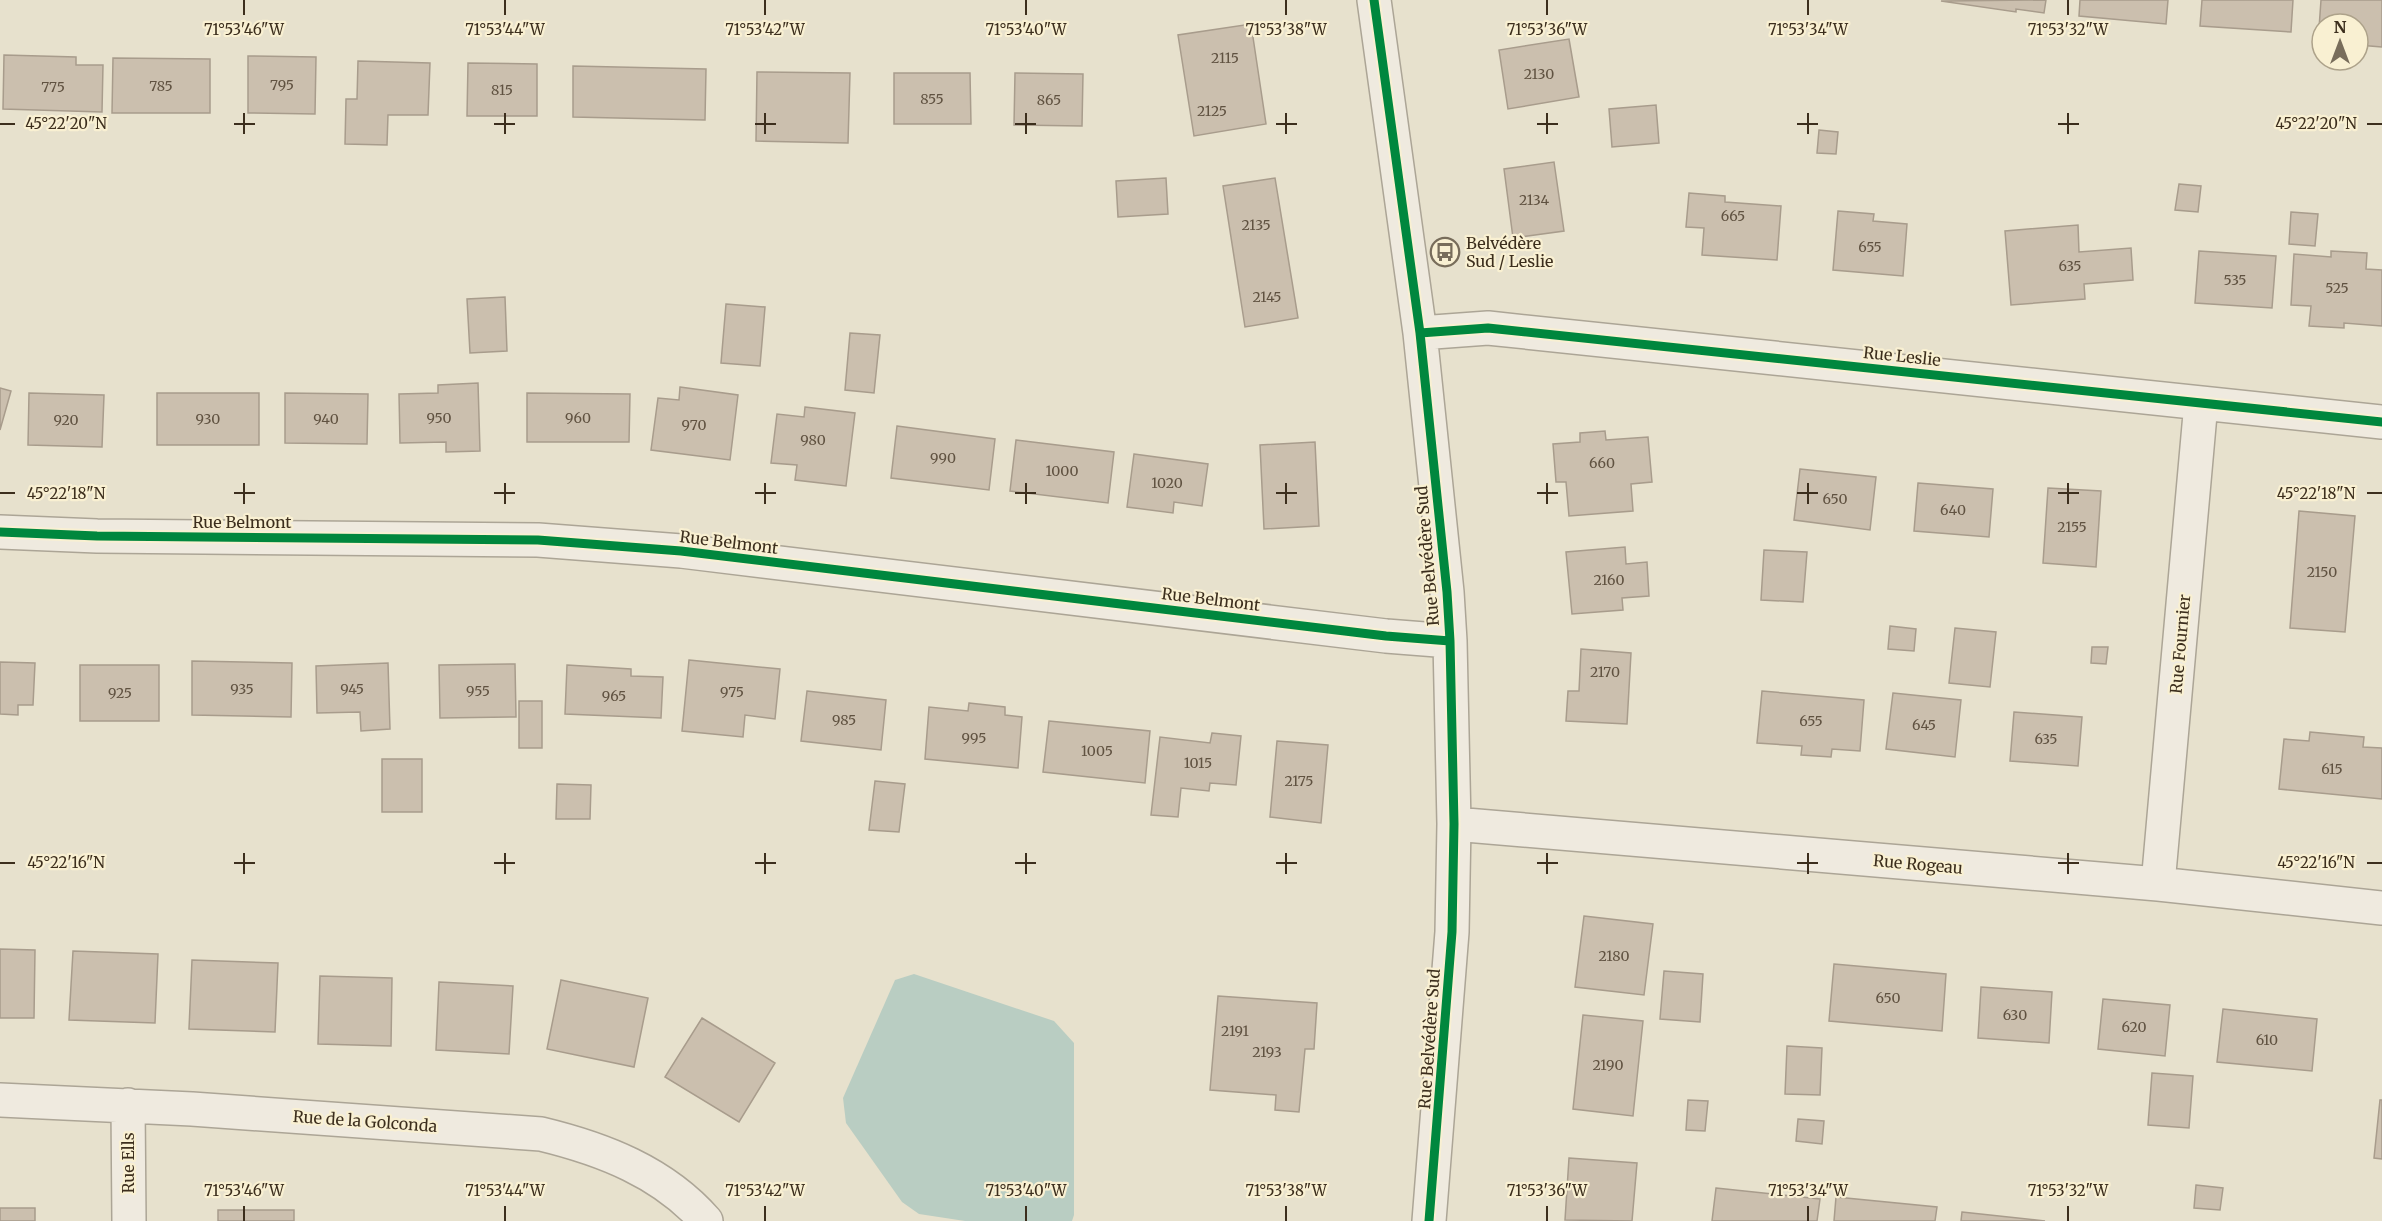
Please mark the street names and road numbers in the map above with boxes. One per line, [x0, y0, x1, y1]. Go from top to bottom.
street label: Rue Leslie [1862, 342, 1942, 370]
street label: Rue Belvédère Sud [1411, 485, 1443, 627]
street label: Rue Belmont [192, 512, 292, 532]
street label: Rue Belmont [679, 526, 780, 558]
street label: Rue Belmont [1161, 583, 1262, 615]
street label: Rue Fournier [2166, 593, 2194, 695]
street label: Rue Rogeau [1872, 850, 1964, 878]
street label: Rue Belvédère Sud [1414, 968, 1444, 1110]
street label: Rue de la Golconda [292, 1106, 438, 1136]
street label: Rue Ells [118, 1132, 138, 1194]

